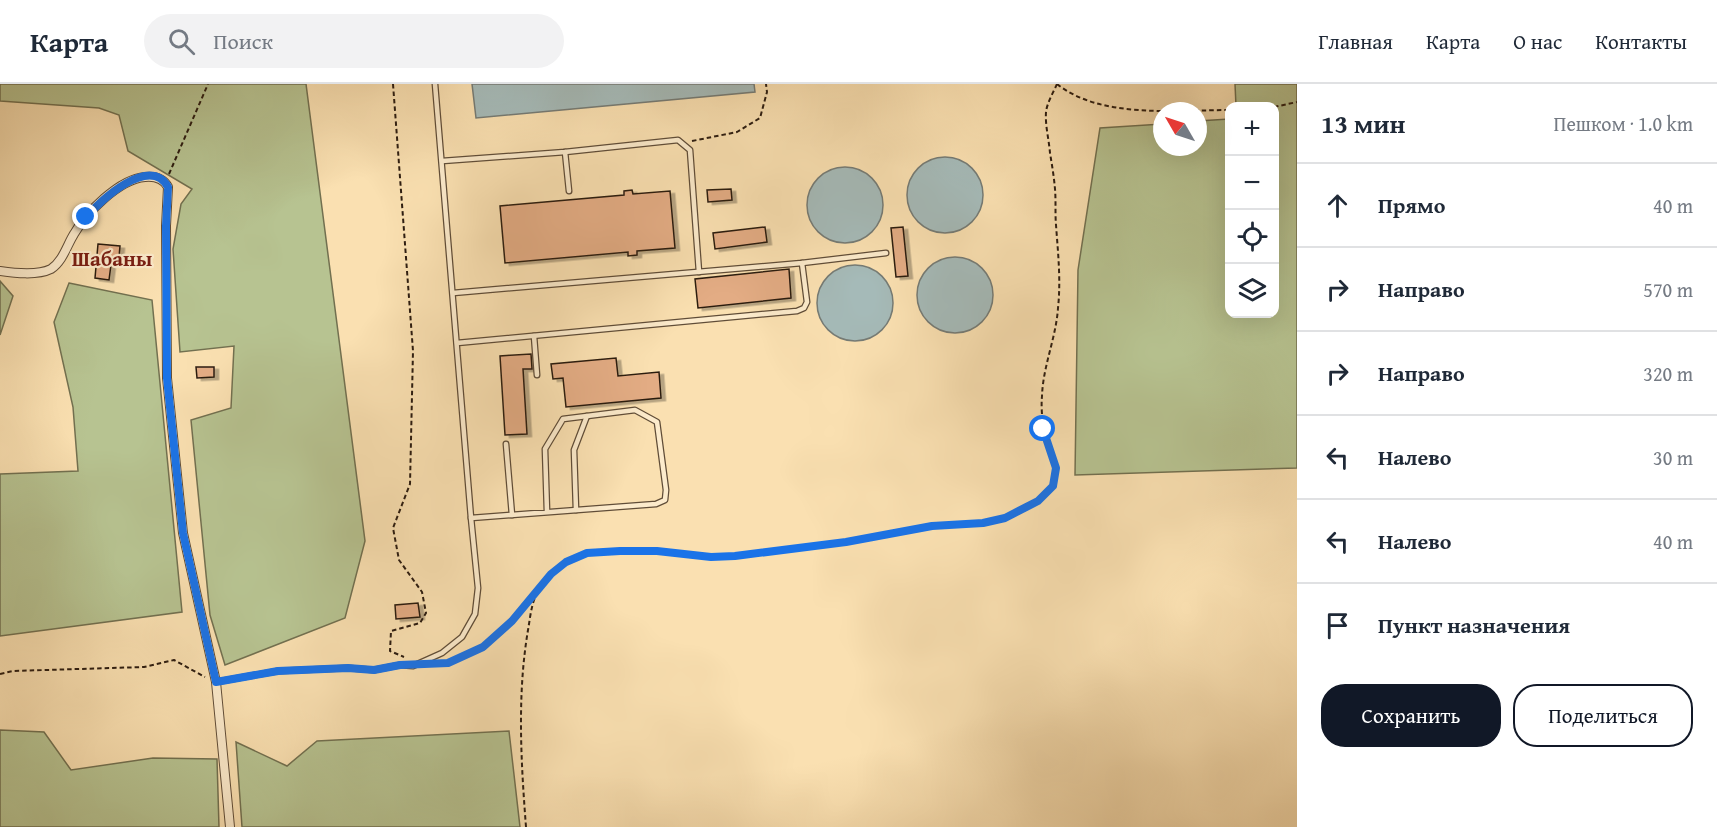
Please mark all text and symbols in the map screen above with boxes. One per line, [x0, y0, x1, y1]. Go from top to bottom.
search box [144, 14, 564, 68]
text: Карта [30, 21, 108, 62]
icon: search [165, 25, 198, 58]
text: Поиск [213, 25, 273, 57]
text: Главная [1318, 26, 1393, 57]
text: Карта [1426, 26, 1480, 57]
text: О нас [1513, 26, 1562, 57]
text: Контакты [1595, 26, 1687, 57]
north arrow [1153, 102, 1207, 156]
map controls [1225, 102, 1279, 318]
button: + [1225, 102, 1279, 156]
text: 13 мин [1321, 104, 1406, 143]
text: Пешком · 1.0 km [1553, 109, 1693, 138]
button: − [1225, 156, 1279, 210]
icon: ahead [1321, 189, 1354, 222]
text: Прямо [1378, 189, 1445, 221]
text: 40 m [1653, 191, 1693, 220]
route end [72, 203, 98, 229]
button: locate [1225, 210, 1279, 264]
district label: Шабаны [72, 243, 152, 274]
button: layers [1225, 264, 1279, 318]
icon: right [1321, 273, 1354, 306]
text: Направо [1378, 273, 1465, 305]
text: 570 m [1643, 275, 1693, 304]
icon: right [1321, 357, 1354, 390]
text: Направо [1378, 357, 1465, 389]
text: 320 m [1643, 359, 1693, 388]
route start [1029, 415, 1055, 441]
icon: left [1321, 441, 1354, 474]
text: Налево [1378, 441, 1451, 473]
text: 30 m [1653, 443, 1693, 472]
icon: left [1321, 525, 1354, 558]
text: Налево [1378, 525, 1451, 557]
text: 40 m [1653, 527, 1693, 556]
icon: arrive [1321, 609, 1354, 642]
text: Пункт назначения [1378, 609, 1570, 641]
button: Сохранить [1321, 684, 1501, 747]
button: Поделиться [1513, 684, 1693, 747]

